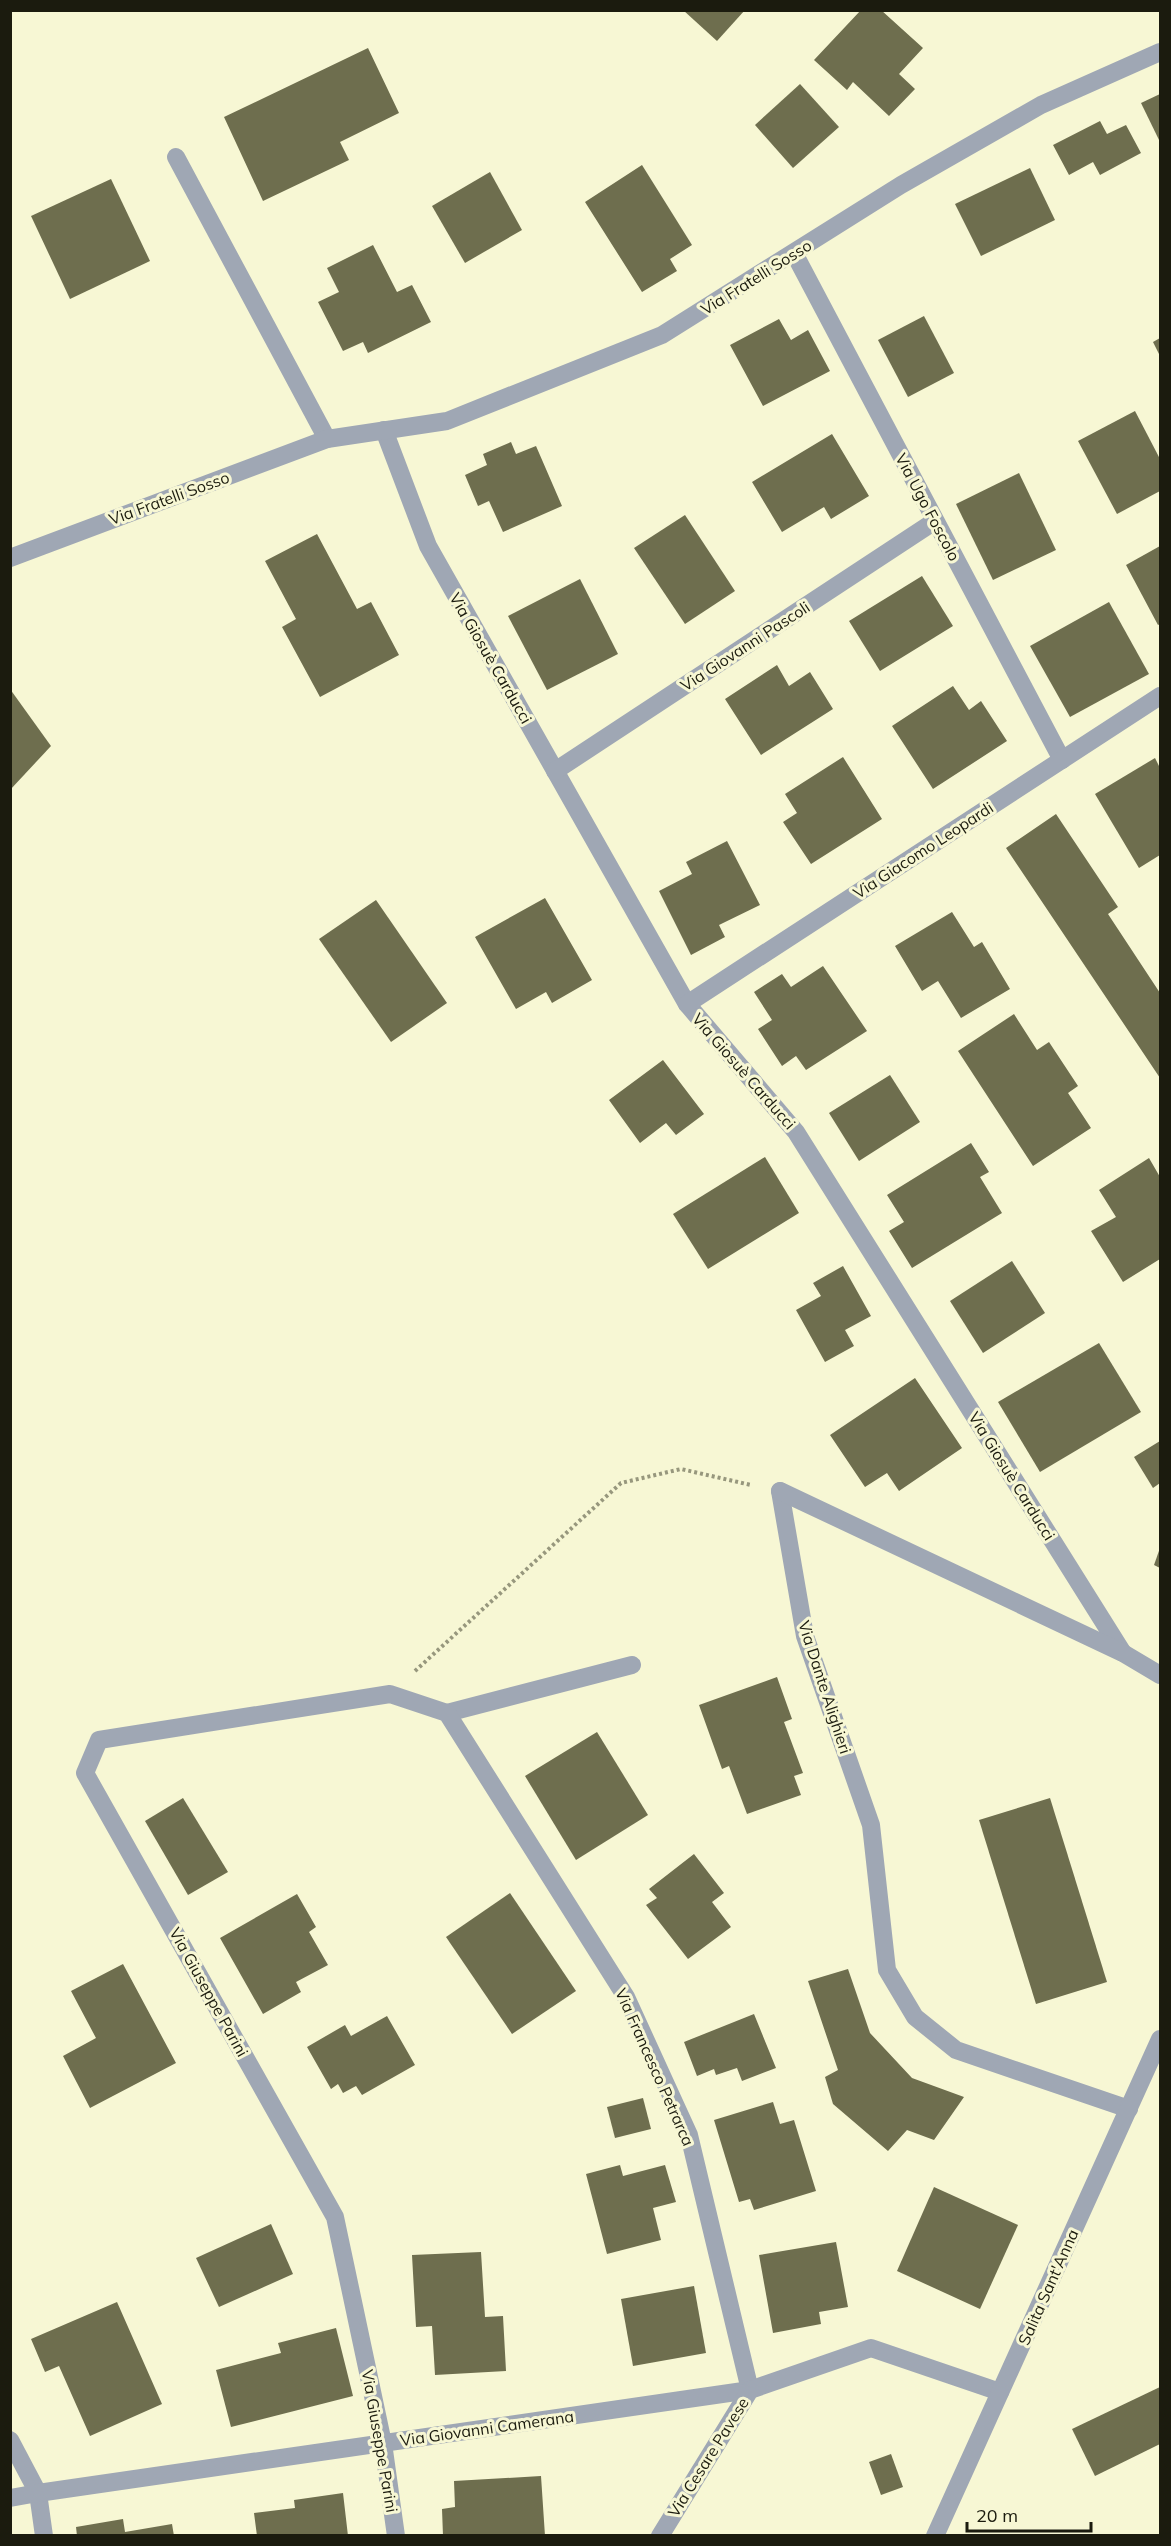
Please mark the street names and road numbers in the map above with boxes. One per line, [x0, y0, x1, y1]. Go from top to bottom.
street label: Via Fratelli Sosso [697, 235, 815, 319]
street label: Via Ugo Foscolo [891, 450, 965, 564]
street label: Via Fratelli Sosso [106, 467, 232, 529]
street label: Via Giosuè Carducci [445, 589, 537, 727]
street label: Via Giovanni Pascoli [677, 597, 813, 695]
street label: Via Giacomo Leopardi [849, 797, 997, 903]
street label: Via Giosuè Carducci [688, 1009, 800, 1133]
street label: Via Giosuè Carducci [964, 1408, 1060, 1544]
street label: Via Dante Alighieri [794, 1618, 856, 1756]
street label: Via Giuseppe Parini [165, 1924, 253, 2060]
street label: Via Francesco Petrarca [611, 1985, 699, 2149]
street label: Salita Sant'Anna [1013, 2226, 1083, 2348]
street label: Via Giuseppe Parini [358, 2368, 402, 2514]
street label: Via Cesare Pavese [663, 2394, 753, 2520]
street label: Via Giovanni Camerana [399, 2406, 575, 2450]

